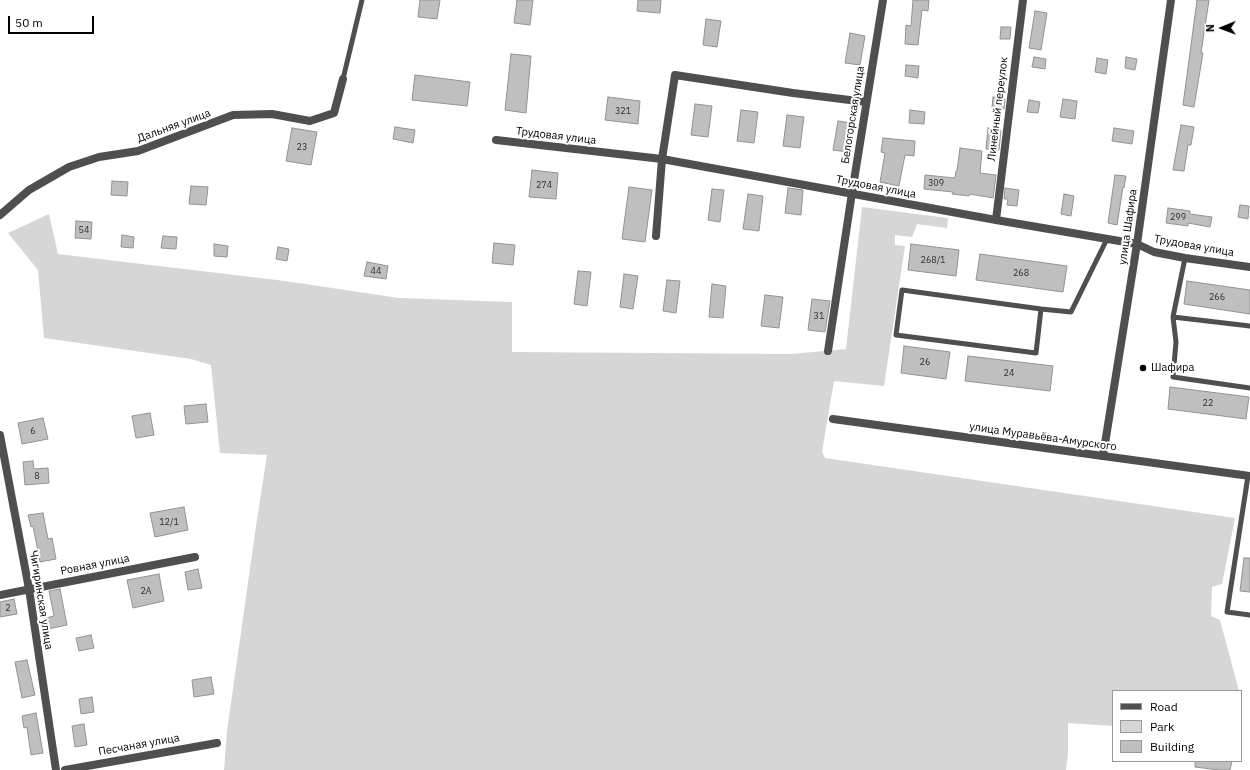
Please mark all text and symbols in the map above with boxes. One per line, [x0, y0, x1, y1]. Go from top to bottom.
scale bar [10, 8, 96, 34]
north arrow [1202, 8, 1242, 48]
text: 50 m [15, 15, 43, 30]
text: N [1203, 24, 1217, 32]
street label: Линейный переулок [985, 56, 1011, 162]
street label: Белогорская улица [839, 65, 867, 165]
house number: 321 [615, 106, 631, 116]
street label: Дальняя улица [135, 107, 213, 145]
street label: Трудовая улица [515, 125, 597, 147]
house number: 23 [297, 142, 307, 152]
street label: Трудовая улица [835, 173, 917, 201]
house number: 309 [928, 178, 944, 188]
house number: 274 [536, 180, 552, 190]
street label: улица Шафира [1116, 188, 1140, 266]
house number: 299 [1170, 212, 1186, 222]
house number: 54 [79, 225, 89, 235]
street label: Трудовая улица [1153, 232, 1235, 260]
house number: 268/1 [920, 255, 946, 265]
house number: 44 [371, 266, 381, 276]
house number: 268 [1013, 268, 1029, 278]
house number: 266 [1209, 292, 1225, 302]
house number: 31 [814, 311, 824, 321]
house number: 26 [920, 357, 930, 367]
place label: Шафира [1151, 361, 1194, 375]
marker: Шафира [1138, 363, 1148, 373]
house number: 24 [1004, 368, 1014, 378]
house number: 22 [1203, 398, 1213, 408]
street label: улица Муравьёва-Амурского [969, 420, 1117, 454]
house number: 6 [30, 426, 36, 436]
house number: 8 [34, 471, 40, 481]
house number: 12/1 [159, 517, 179, 527]
street label: Чигиринская улица [27, 549, 55, 651]
street label: Ровная улица [59, 552, 131, 578]
house number: 2А [140, 586, 152, 596]
house number: 2 [5, 603, 11, 613]
legend [1112, 690, 1242, 762]
text: Road [1150, 699, 1178, 714]
text: Park [1150, 719, 1174, 734]
street label: Песчаная улица [97, 731, 181, 759]
text: Building [1150, 739, 1194, 754]

